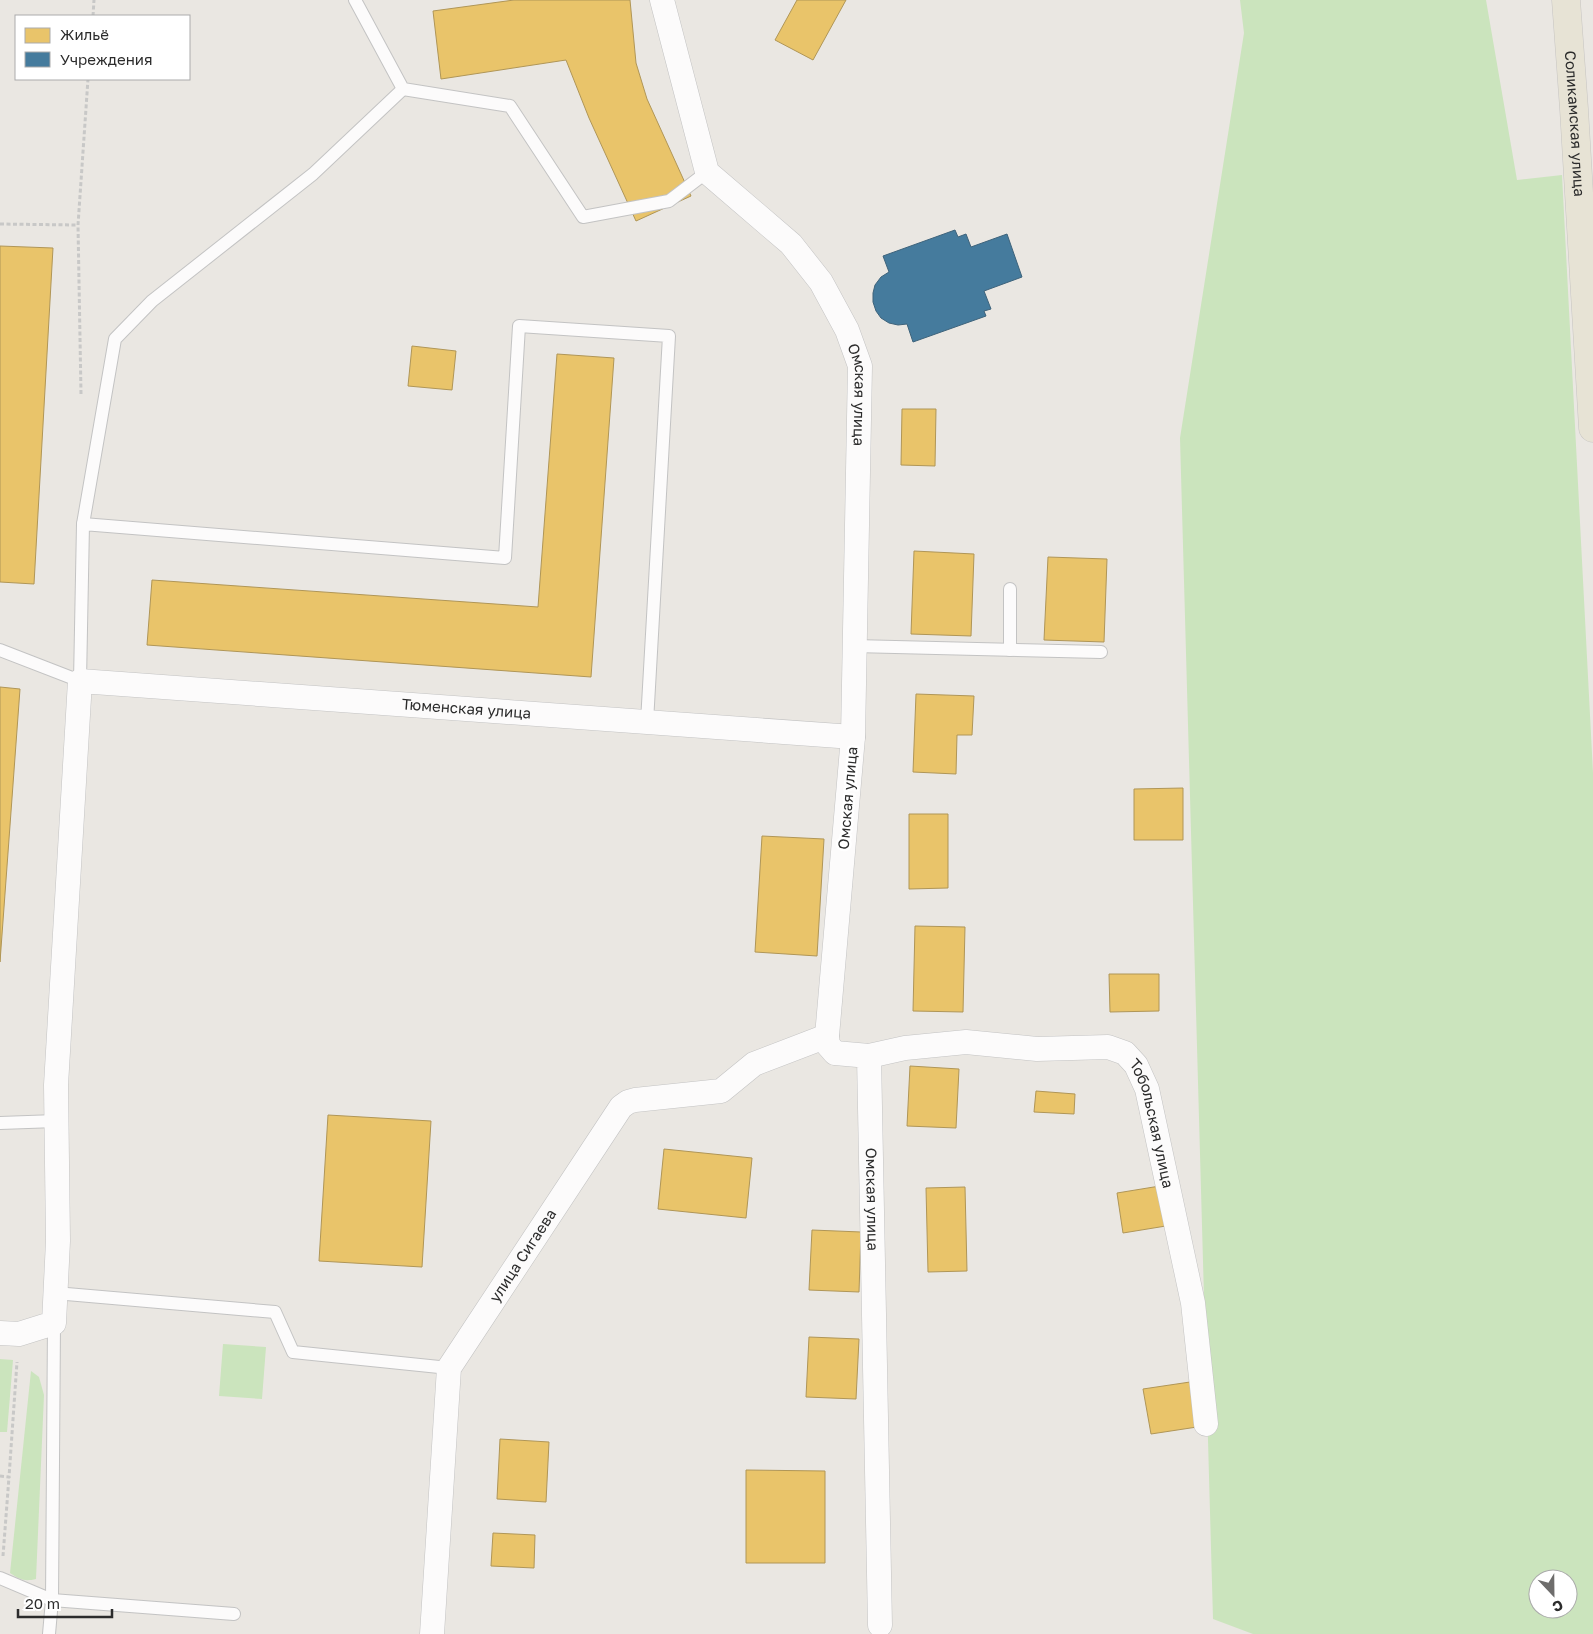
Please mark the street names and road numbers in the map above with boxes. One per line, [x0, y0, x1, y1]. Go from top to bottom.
street label: Соликамская улица [1562, 50, 1589, 197]
street label: Омская улица [845, 341, 870, 446]
street label: Тюменская улица [401, 694, 532, 722]
street label: Омская улица [834, 746, 860, 850]
street label: Тобольская улица [1126, 1054, 1178, 1190]
street label: Омская улица [863, 1147, 883, 1251]
street label: улица Сигаева [485, 1205, 559, 1305]

